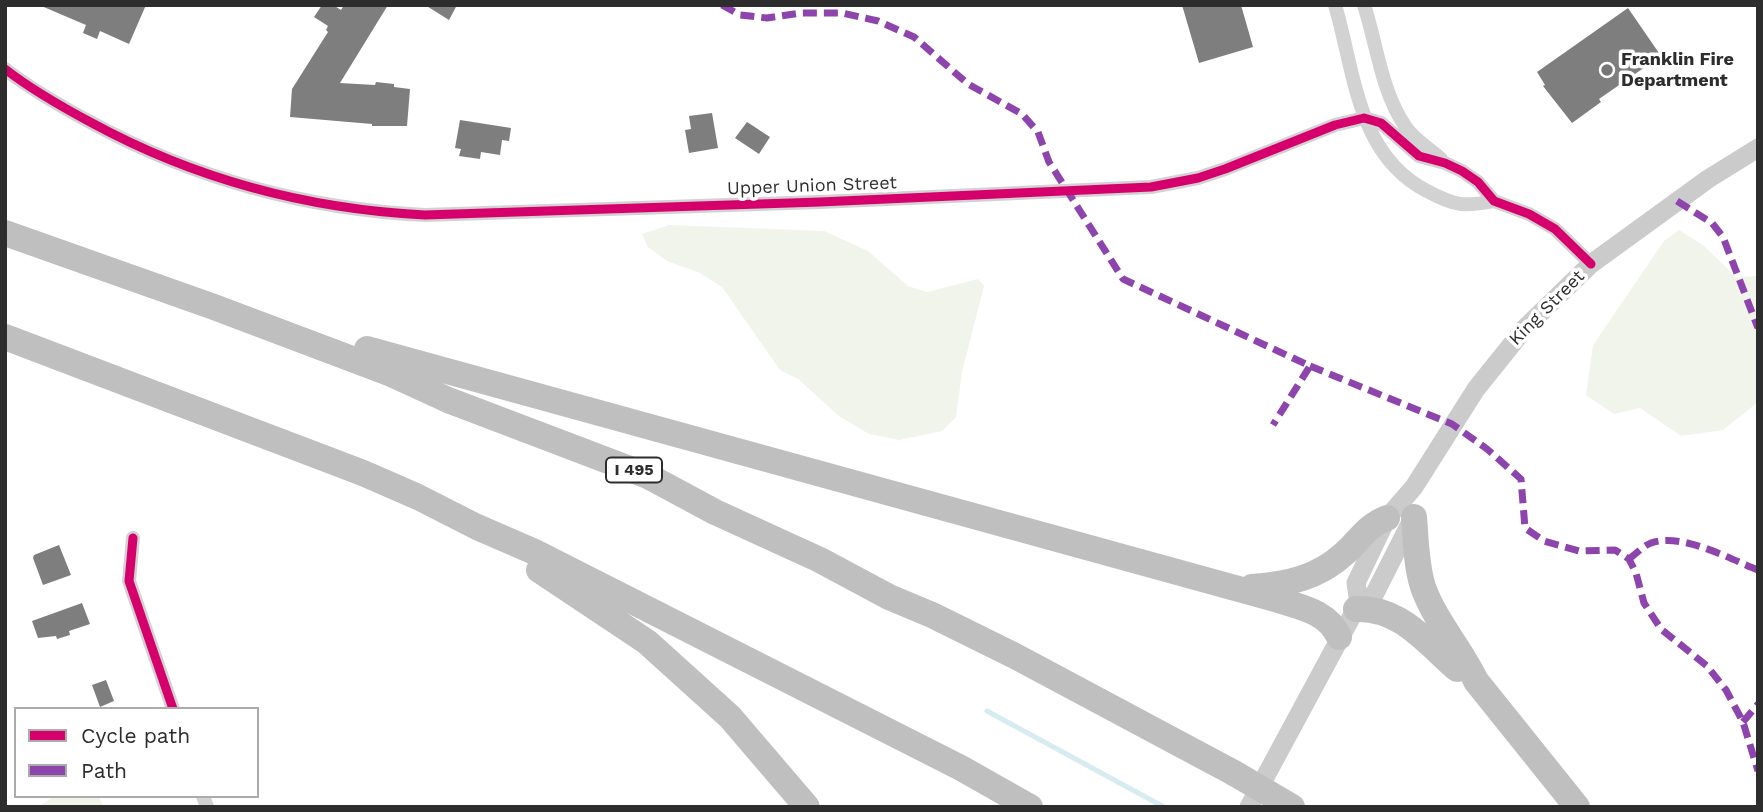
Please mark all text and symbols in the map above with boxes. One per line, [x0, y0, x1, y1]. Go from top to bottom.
place label: Franklin Fire Department [1621, 49, 1734, 92]
marker: Franklin Fire Department [1599, 62, 1615, 78]
street label: Upper Union Street [727, 172, 897, 200]
street label: King Street [1505, 266, 1589, 350]
road number: I 495 [606, 457, 662, 482]
legend [14, 707, 259, 798]
text: Cycle path [81, 723, 190, 748]
text: Path [81, 758, 127, 783]

